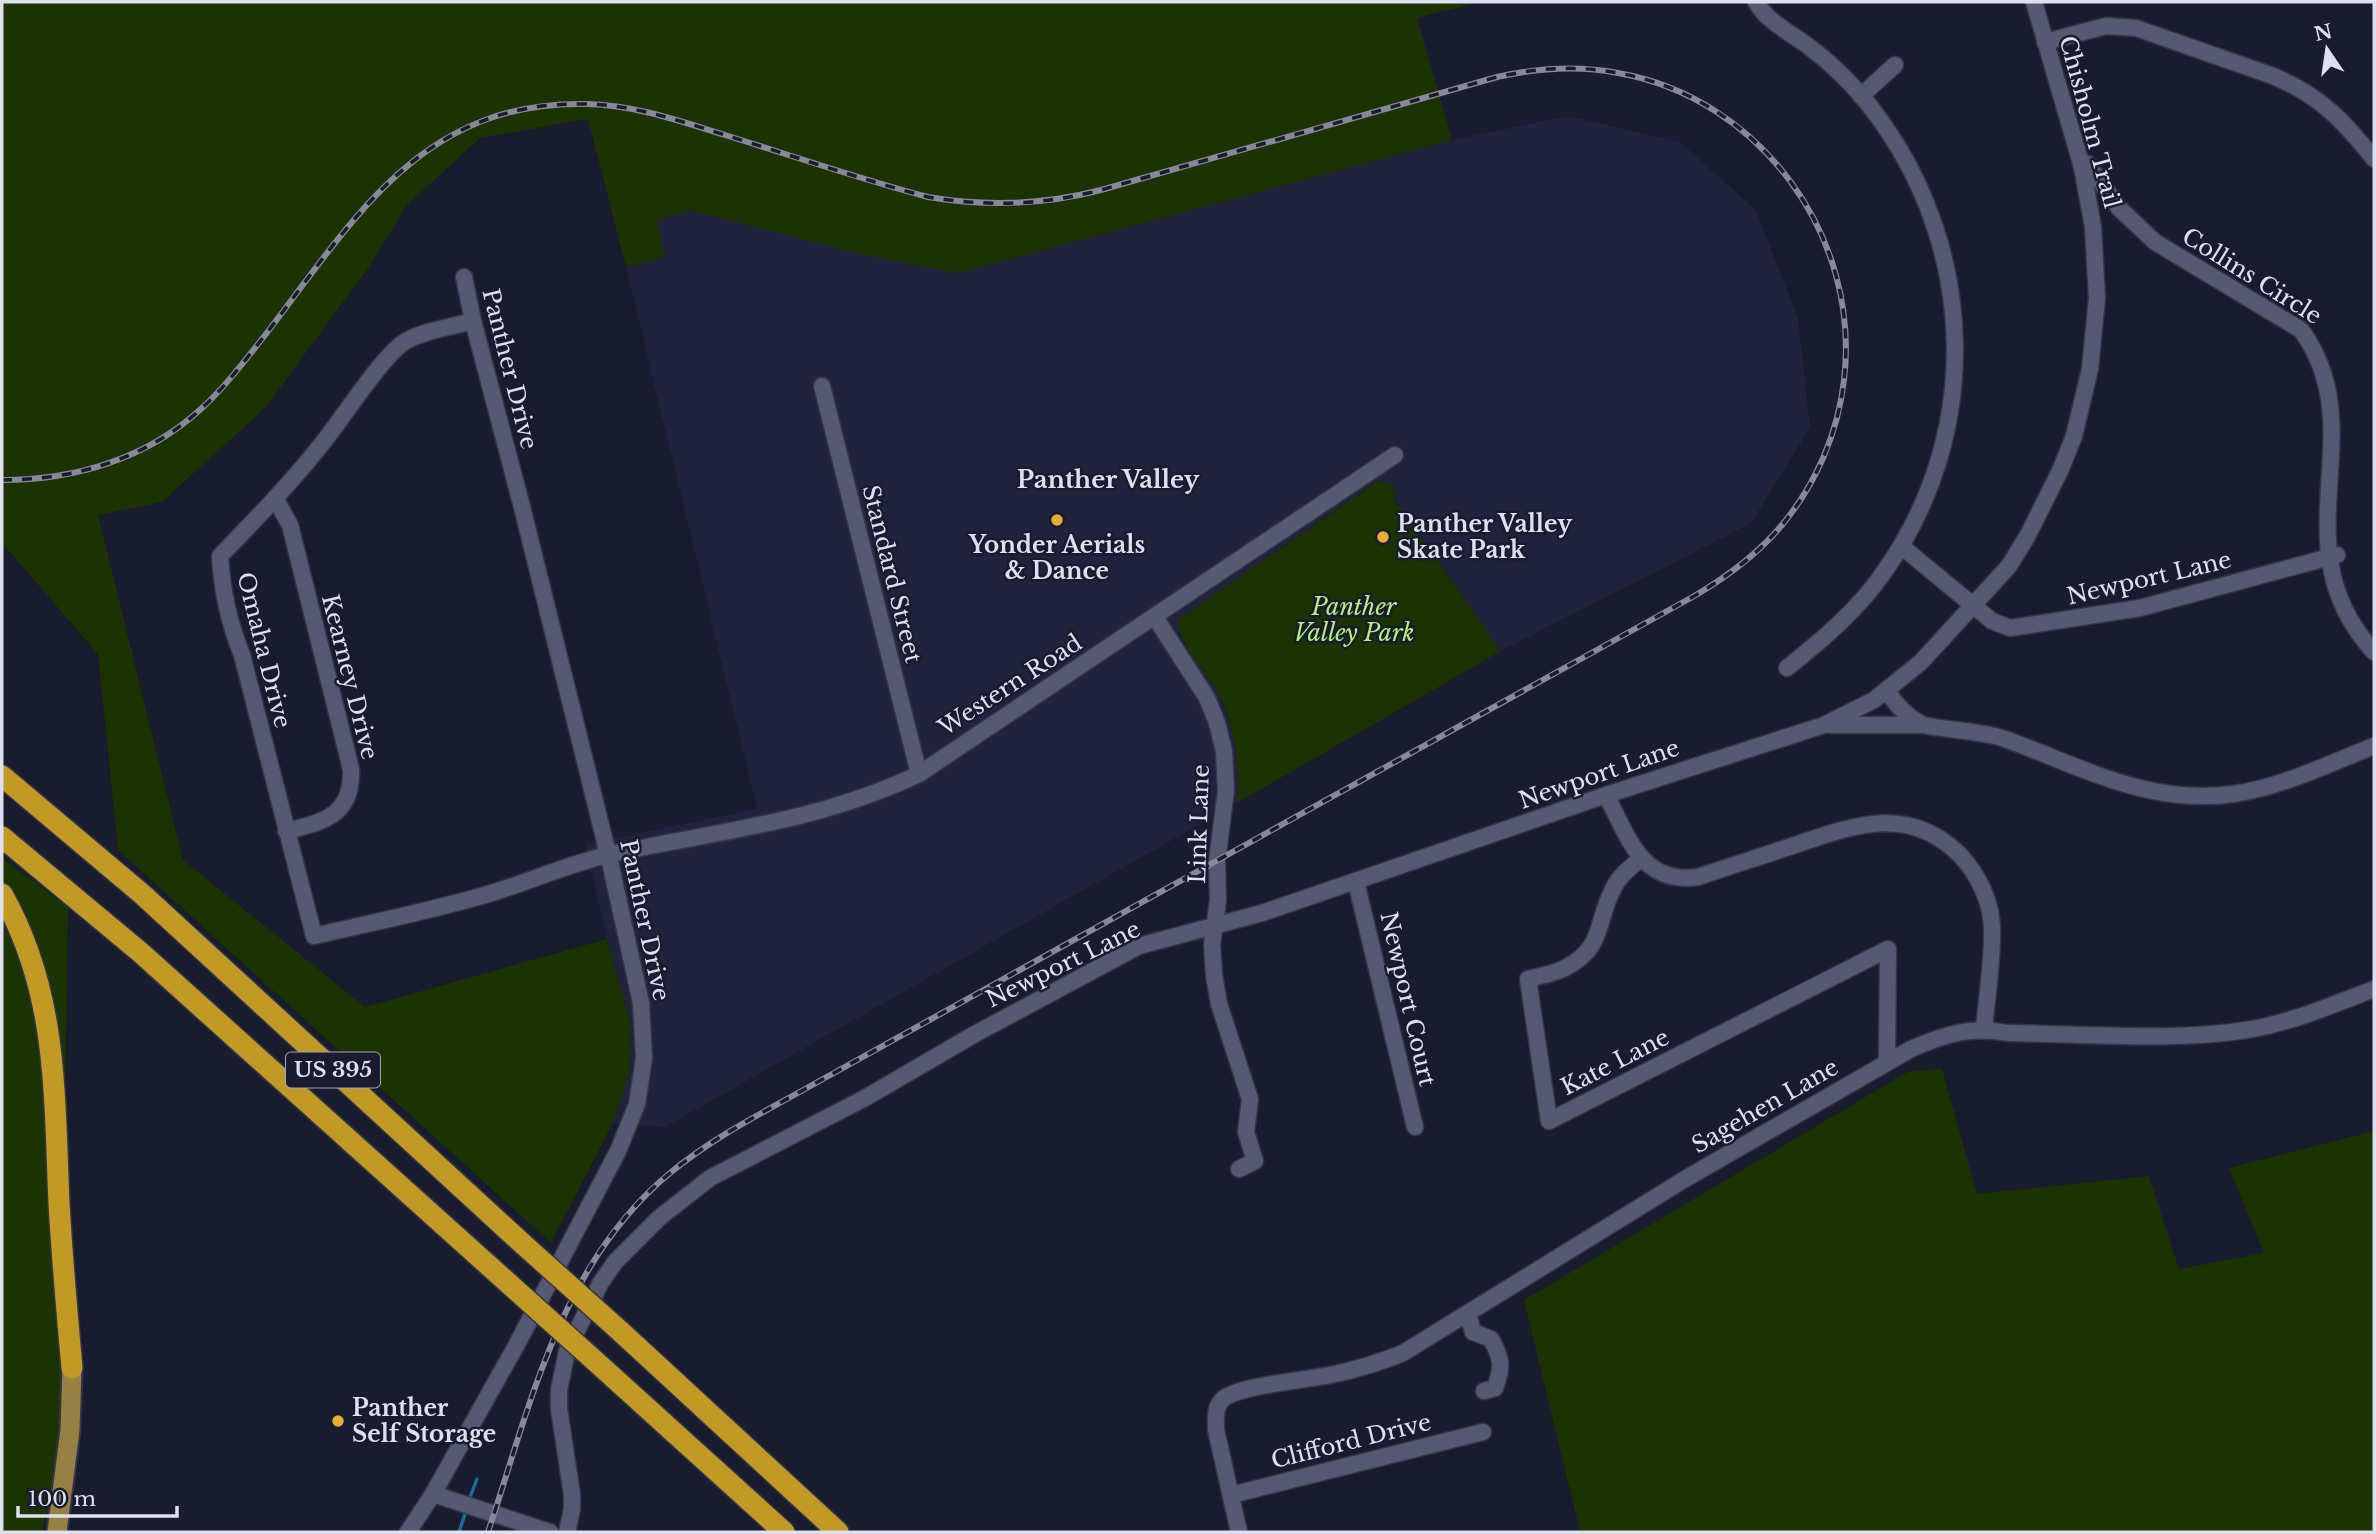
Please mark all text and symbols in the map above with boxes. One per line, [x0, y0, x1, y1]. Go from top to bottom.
north arrow [2292, 14, 2362, 84]
text: N [2312, 20, 2335, 46]
street label: Chisholm Trail [2054, 33, 2126, 211]
street label: Collins Circle [2177, 222, 2327, 330]
street label: Panther Drive [477, 286, 543, 452]
district label: Panther Valley [1017, 465, 1200, 494]
street label: Standard Street [856, 482, 928, 666]
place label: Panther Valley Skate Park [1397, 510, 1573, 564]
marker: Yonder Aerials & Dance [1049, 512, 1065, 528]
marker: Panther Valley Skate Park [1375, 529, 1391, 545]
place label: Yonder Aerials & Dance [968, 531, 1145, 585]
street label: Newport Lane [2064, 545, 2234, 611]
street label: Omaha Drive [231, 569, 297, 731]
street label: Kearney Drive [316, 591, 384, 763]
park label: Panther Valley Park [1294, 593, 1414, 647]
street label: Western Road [932, 628, 1087, 742]
street label: Newport Lane [1515, 733, 1683, 815]
street label: Link Lane [1183, 764, 1215, 884]
street label: Panther Drive [614, 837, 676, 1003]
street label: Newport Court [1374, 909, 1442, 1089]
street label: Newport Lane [981, 915, 1145, 1013]
street label: Kate Lane [1556, 1023, 1674, 1101]
road number: US 395 [286, 1052, 380, 1088]
street label: Sagehen Lane [1687, 1053, 1843, 1159]
place label: Panther Self Storage [352, 1394, 496, 1448]
street label: Clifford Drive [1268, 1408, 1434, 1474]
marker: Panther Self Storage [330, 1413, 346, 1429]
scale bar [18, 1474, 177, 1518]
text: 100 m [28, 1486, 96, 1512]

